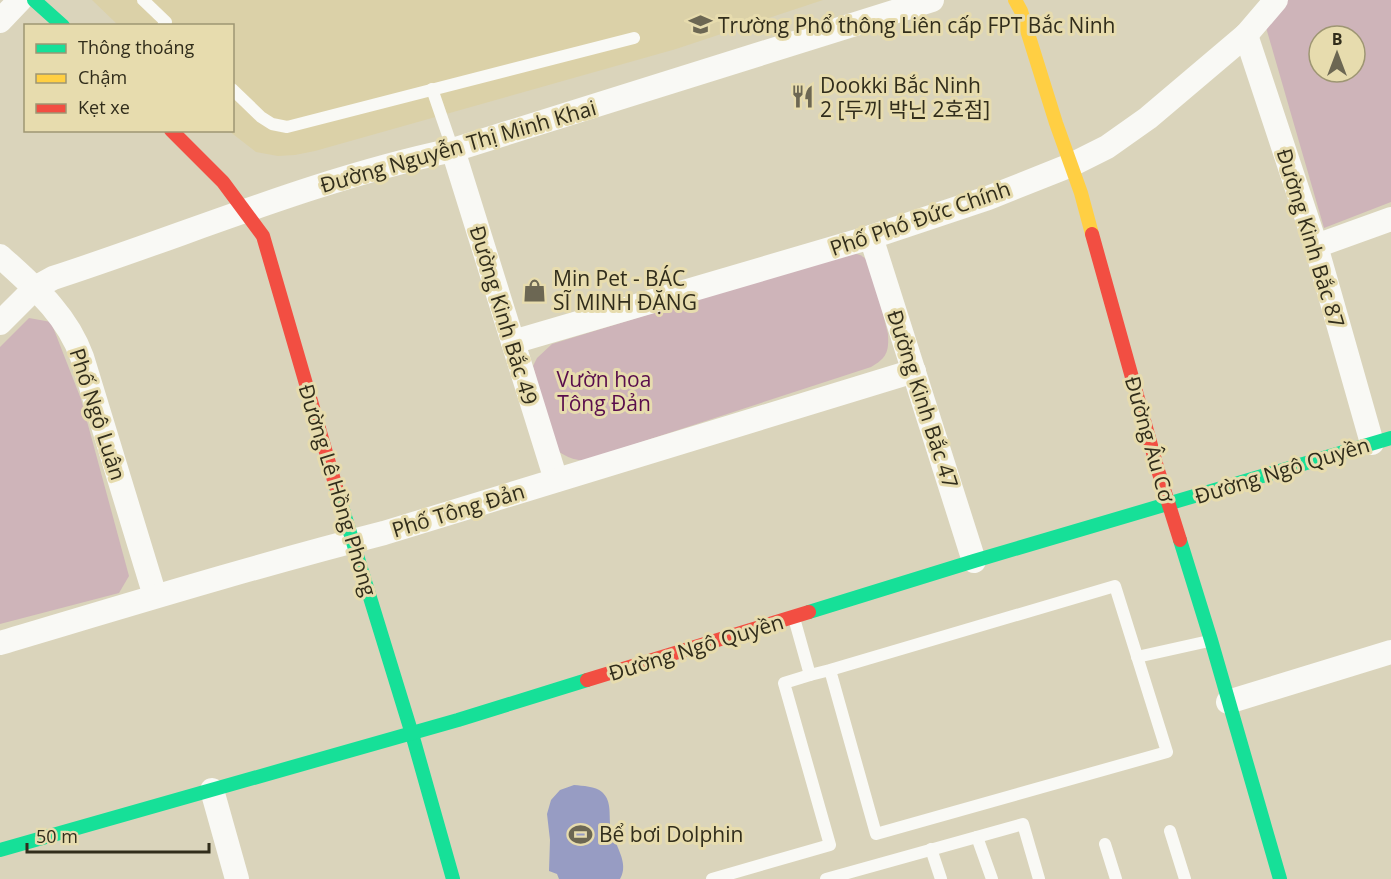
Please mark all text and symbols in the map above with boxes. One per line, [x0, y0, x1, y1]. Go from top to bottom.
place label: Trường Phổ thông Liên cấp FPT Bắc Ninh [718, 11, 1116, 39]
school or university icon: Trường Phổ thông Liên cấp FPT Bắc Ninh [687, 12, 713, 38]
legend [24, 24, 234, 132]
north arrow [1307, 24, 1367, 84]
text: B [1332, 28, 1342, 50]
text: Thông thoáng [78, 35, 195, 59]
text: Chậm [78, 65, 127, 89]
place label: Dookki Bắc Ninh 2 [두끼 박닌 2호점] [820, 71, 990, 123]
restaurant icon: Dookki Bắc Ninh 2 [두끼 박닌 2호점] [789, 84, 815, 110]
street label: Đường Nguyễn Thị Minh Khai [317, 93, 599, 199]
text: Kẹt xe [78, 95, 130, 119]
street label: Đường Kinh Bắc 87 [1270, 145, 1352, 331]
street label: Phố Phó Đức Chính [826, 174, 1014, 262]
street label: Đường Kinh Bắc 49 [463, 222, 545, 408]
place label: Min Pet - BÁC SĨ MINH ĐẶNG [553, 264, 697, 316]
shop icon: Min Pet - BÁC SĨ MINH ĐẶNG [522, 277, 548, 303]
street label: Đường Kinh Bắc 47 [881, 306, 965, 492]
street label: Phố Ngô Luân [63, 344, 133, 484]
park label: Vườn hoa Tông Đản [557, 365, 651, 417]
street label: Đường Âu Cơ [1119, 373, 1182, 506]
street label: Đường Lê Hồng Phong [292, 381, 384, 599]
street label: Đường Ngô Quyền [1191, 430, 1373, 510]
street label: Phố Tông Đản [388, 477, 528, 543]
street label: Đường Ngô Quyền [605, 607, 787, 687]
scale bar [27, 816, 208, 854]
place label: Bể bơi Dolphin [599, 820, 743, 848]
sports icon: Bể bơi Dolphin [568, 821, 594, 847]
text: 50 m [36, 824, 78, 848]

